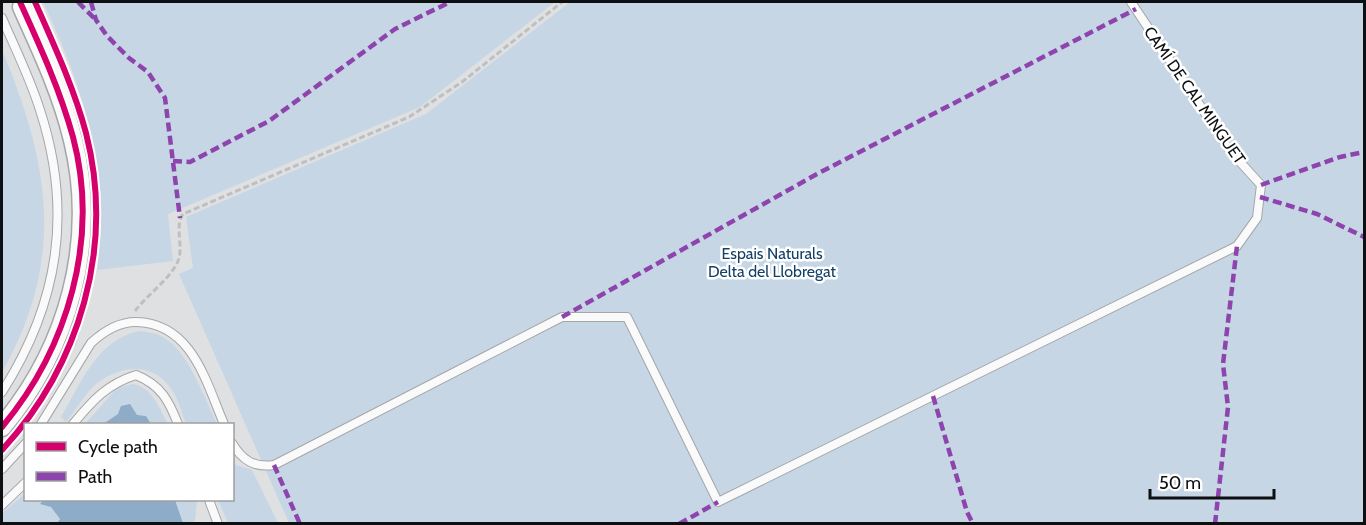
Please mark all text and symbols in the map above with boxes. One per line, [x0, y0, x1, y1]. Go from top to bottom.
street label: CAMÍ DE CAL MINGUET [1140, 23, 1250, 168]
park label: Espais Naturals Delta del Llobregat [708, 244, 837, 281]
legend [24, 423, 234, 501]
text: Cycle path [78, 436, 158, 458]
scale bar [1150, 462, 1274, 500]
text: Path [78, 466, 112, 488]
text: 50 m [1159, 472, 1201, 494]

